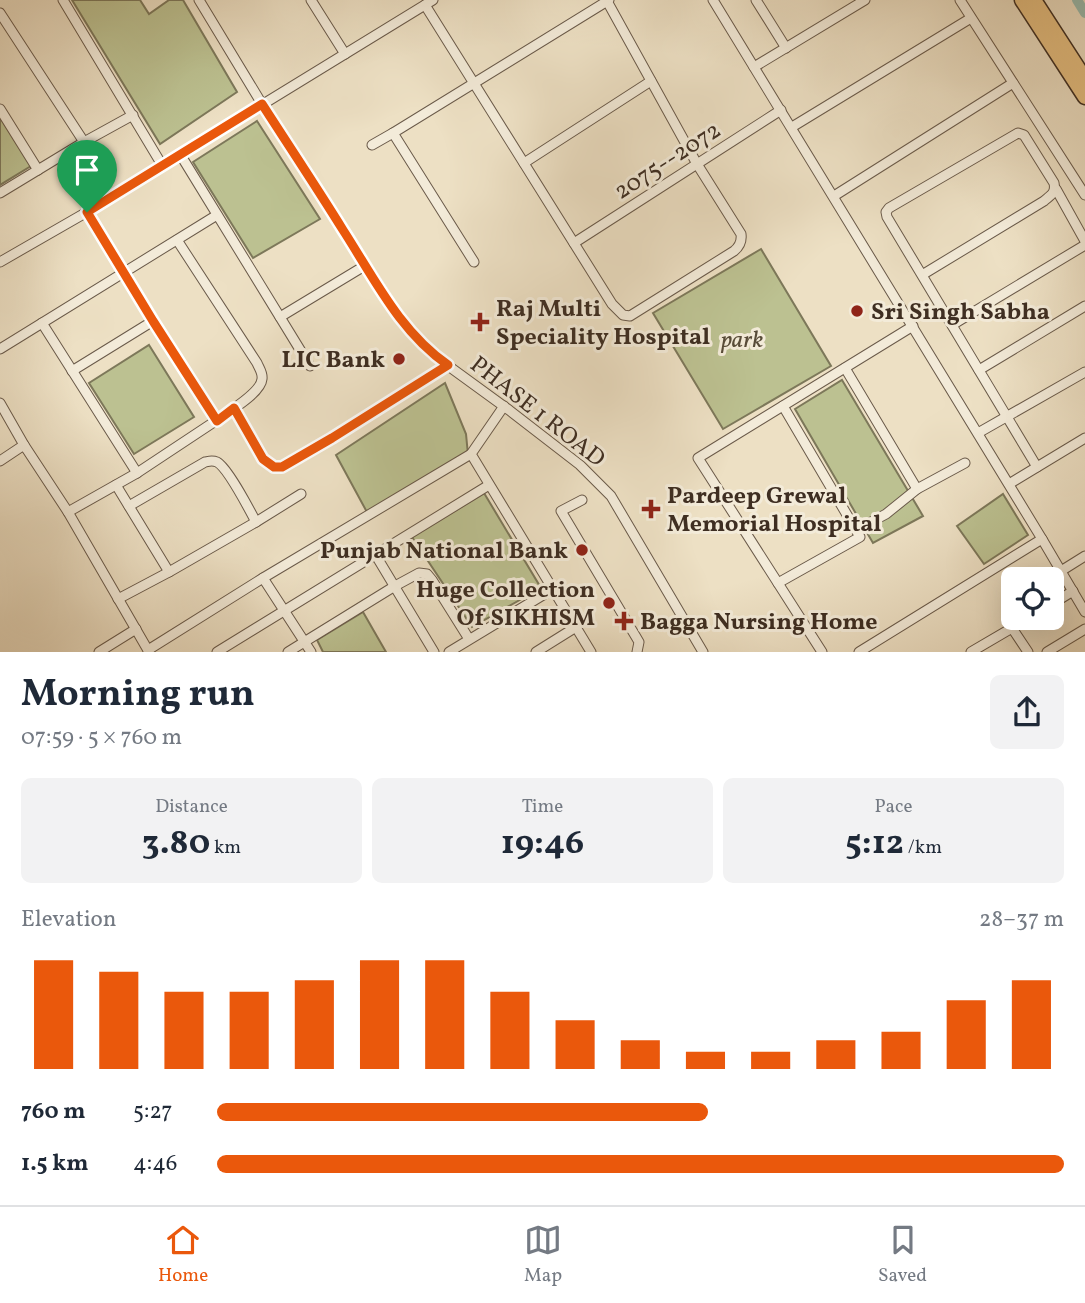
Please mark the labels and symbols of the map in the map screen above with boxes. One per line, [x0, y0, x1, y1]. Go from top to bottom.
street label: 2075--2072 [608, 114, 728, 209]
pin [57, 140, 117, 212]
place label: Raj Multi Speciality Hospital [496, 293, 710, 355]
place label: Sri Singh Sabha [871, 296, 1050, 330]
marker: Sri Singh Sabha [849, 303, 865, 319]
marker: Raj Multi Speciality Hospital [470, 312, 490, 332]
park label: park [721, 324, 763, 358]
place label: LIC Bank [282, 344, 385, 378]
street label: PHASE 1 ROAD [462, 349, 612, 476]
marker: LIC Bank [391, 351, 407, 367]
place label: Pardeep Grewal Memorial Hospital [667, 480, 881, 542]
marker: Pardeep Grewal Memorial Hospital [641, 499, 661, 519]
place label: Punjab National Bank [320, 535, 568, 569]
marker: Punjab National Bank [574, 542, 590, 558]
place label: Huge Collection Of SIKHISM [416, 574, 595, 636]
marker: Huge Collection Of SIKHISM [601, 595, 617, 611]
place label: Bagga Nursing Home [640, 606, 877, 640]
marker: Bagga Nursing Home [614, 611, 634, 631]

